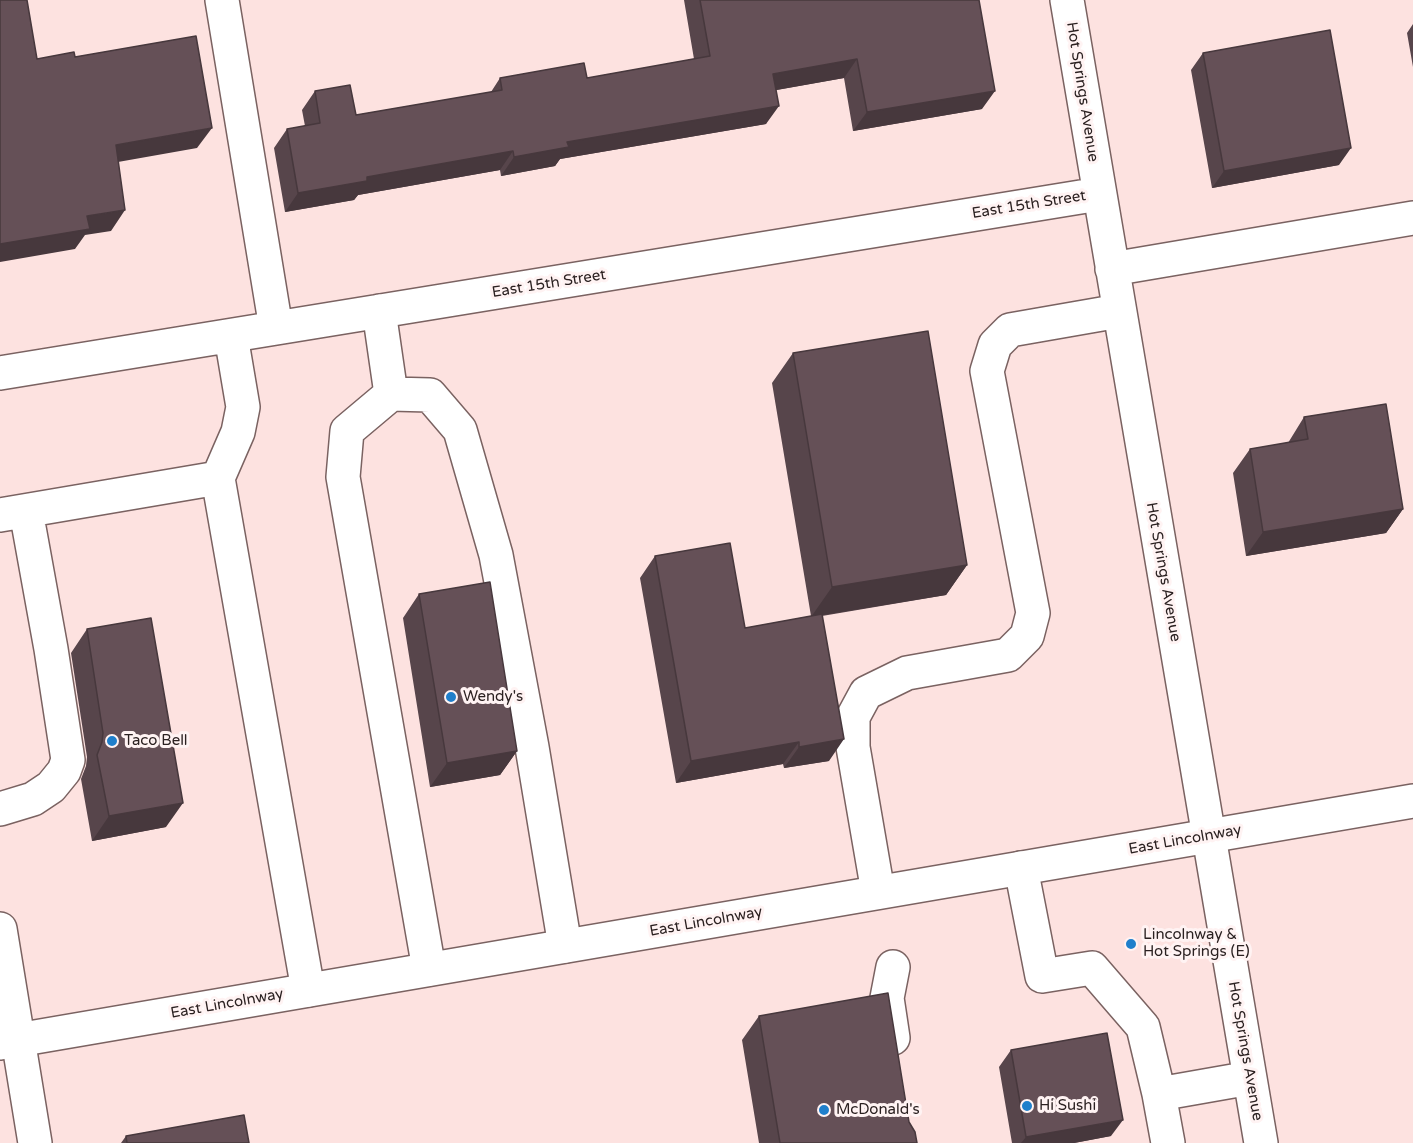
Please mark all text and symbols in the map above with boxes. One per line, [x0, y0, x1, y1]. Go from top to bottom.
street label: Hot Springs Avenue [1062, 21, 1102, 163]
street label: East 15th Street [971, 187, 1087, 223]
street label: East 15th Street [491, 266, 607, 302]
street label: Hot Springs Avenue [1142, 501, 1184, 643]
place label: Wendy's [463, 688, 523, 706]
marker: Wendy's [444, 690, 458, 704]
place label: Taco Bell [124, 732, 188, 750]
marker: Taco Bell [105, 734, 119, 748]
street label: East Lincolnway [1127, 821, 1243, 859]
street label: East Lincolnway [648, 903, 764, 941]
place label: Lincolnway & Hot Springs (E) [1143, 926, 1250, 961]
marker: Lincolnway & Hot Springs (E) [1124, 937, 1138, 951]
street label: Hot Springs Avenue [1224, 980, 1266, 1122]
street label: East Lincolnway [169, 985, 285, 1023]
place label: Hi Sushi [1039, 1097, 1096, 1115]
marker: Hi Sushi [1020, 1099, 1034, 1113]
place label: McDonald's [836, 1101, 920, 1119]
marker: McDonald's [817, 1103, 831, 1117]

